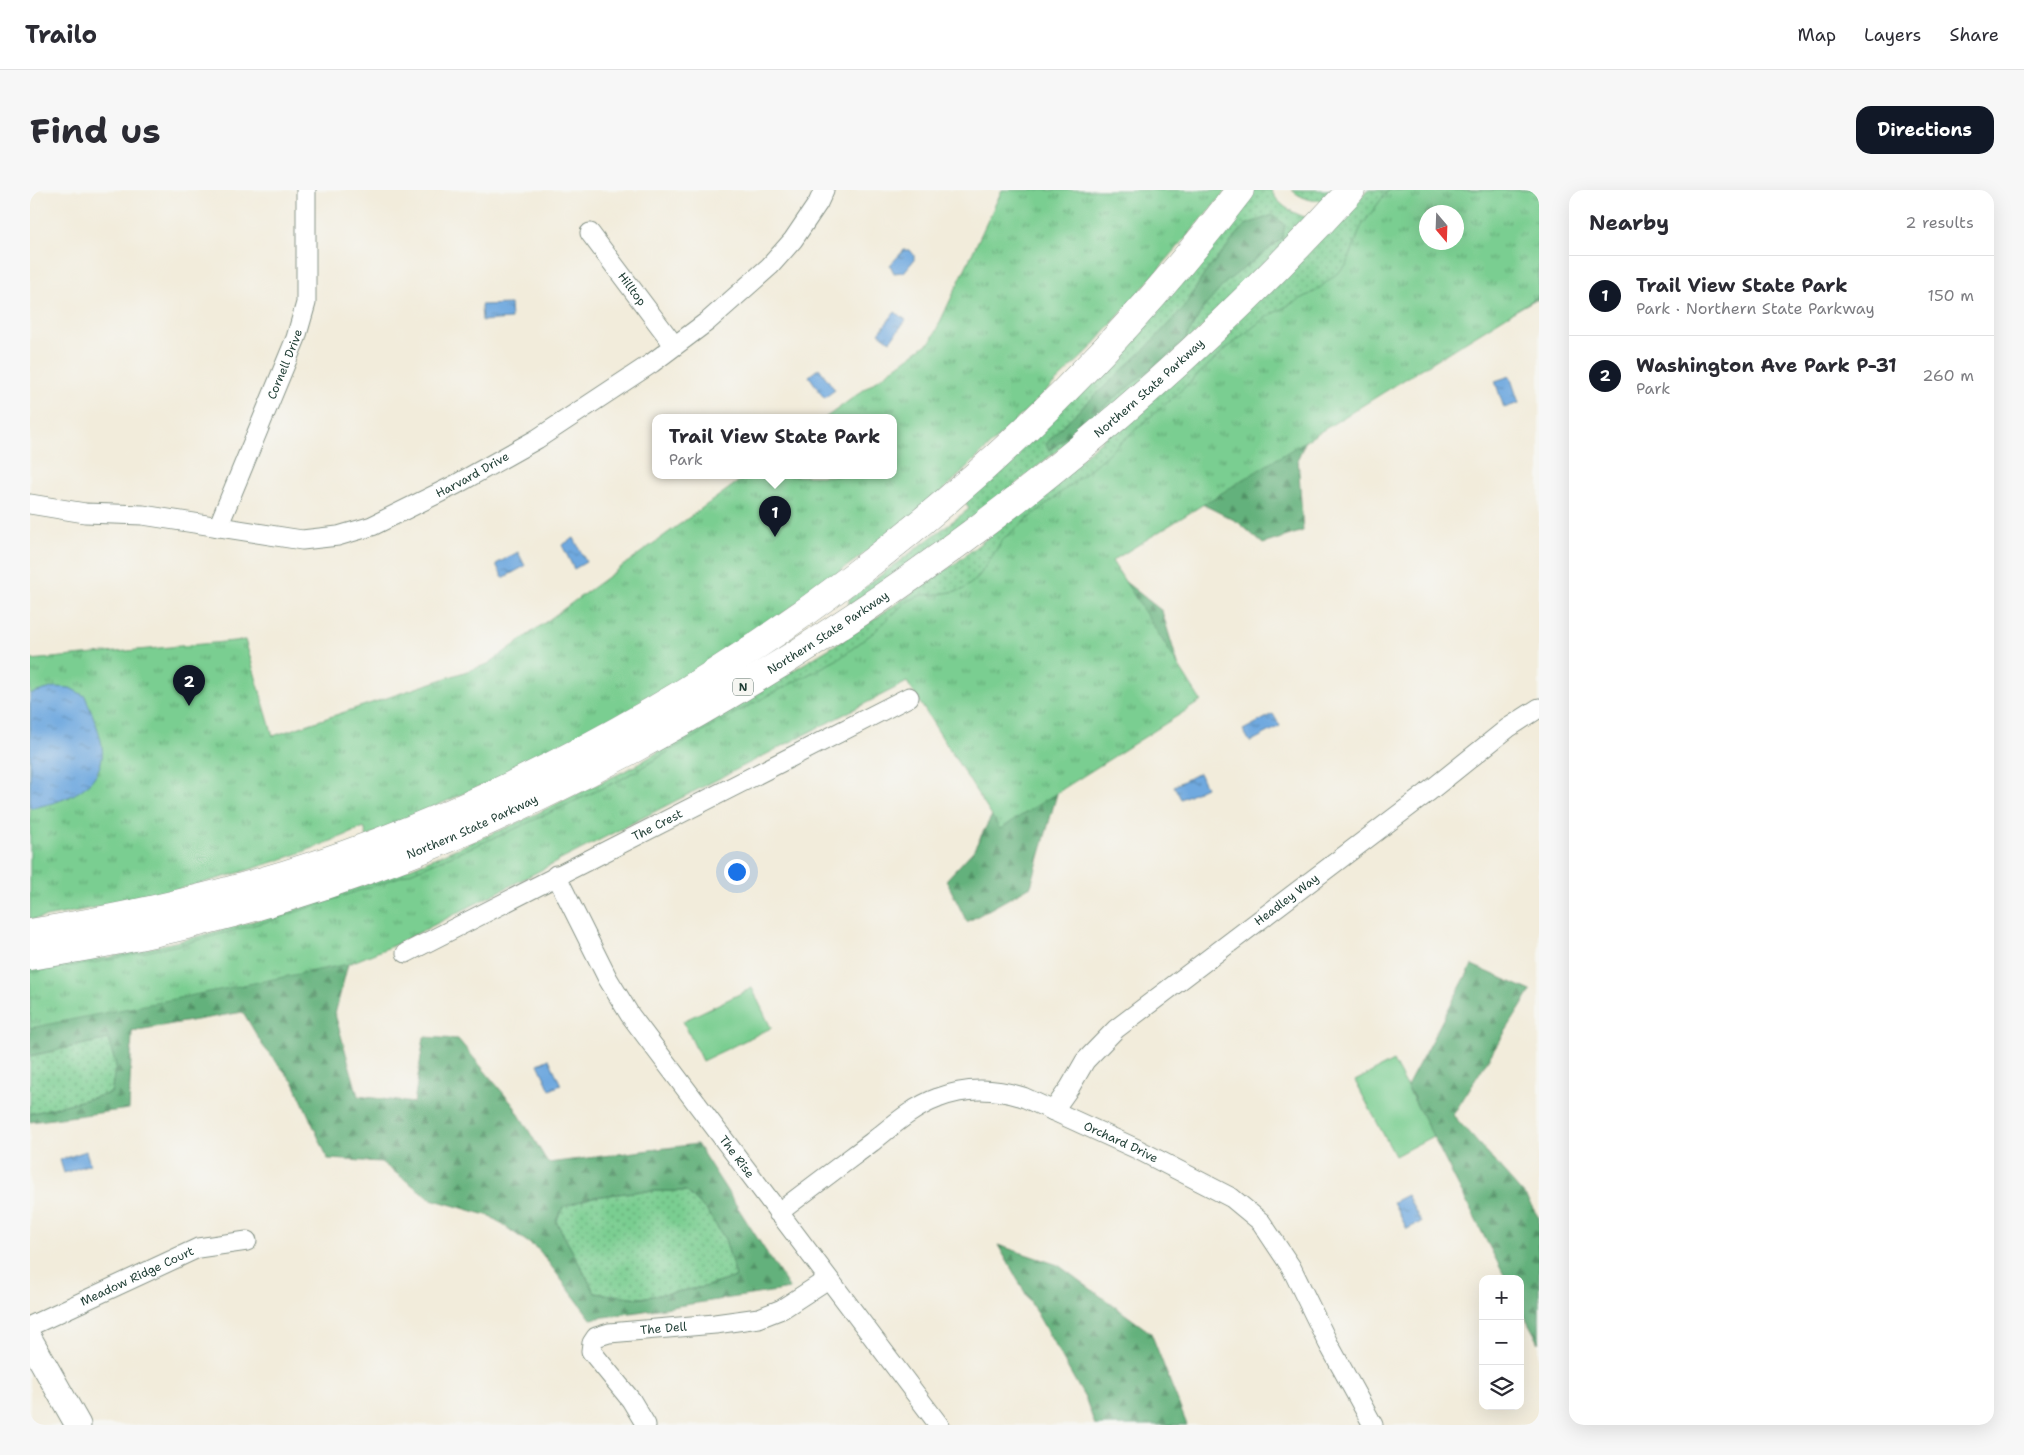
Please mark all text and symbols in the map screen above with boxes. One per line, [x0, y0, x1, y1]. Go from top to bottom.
text: Trailo [25, 19, 97, 51]
text: Map [1798, 23, 1836, 47]
text: Layers [1864, 23, 1921, 47]
text: Share [1949, 23, 1999, 47]
button: Directions [1856, 106, 1994, 154]
text: Find us [30, 107, 161, 154]
north arrow [1419, 205, 1464, 250]
text: Nearby [1589, 209, 1669, 237]
text: 2 results [1905, 212, 1974, 233]
street label: Hilltop [614, 269, 650, 309]
text: Trail View State Park [1636, 273, 1848, 298]
text: 1 [1601, 285, 1609, 306]
text: 150 m [1927, 285, 1974, 306]
text: Park · Northern State Parkway [1636, 298, 1875, 319]
street label: Cornell Drive [264, 327, 306, 402]
street label: Northern State Parkway [1091, 335, 1207, 441]
text: Washington Ave Park P-31 [1636, 353, 1897, 378]
text: 2 [1599, 365, 1611, 386]
text: 260 m [1922, 365, 1974, 386]
text: Park [1636, 378, 1670, 399]
popup [652, 414, 897, 479]
text: Trail View State Park [669, 424, 880, 449]
street label: Harvard Drive [433, 448, 512, 501]
text: Park [669, 449, 703, 470]
pin: 1 [759, 496, 791, 537]
street label: Northern State Parkway [764, 587, 892, 678]
pin: 2 [173, 665, 205, 706]
road number: N [733, 678, 753, 696]
street label: Northern State Parkway [404, 791, 540, 863]
street label: The Crest [629, 806, 685, 845]
your location [724, 859, 750, 885]
street label: Headley Way [1251, 870, 1322, 929]
street label: Orchard Drive [1081, 1118, 1161, 1167]
street label: The Rise [716, 1132, 758, 1181]
street label: Meadow Ridge Court [78, 1243, 196, 1310]
map controls [1479, 1275, 1524, 1410]
button: + [1479, 1275, 1524, 1320]
street label: The Dell [639, 1318, 688, 1338]
button: − [1479, 1320, 1524, 1365]
button: layers [1479, 1365, 1524, 1410]

